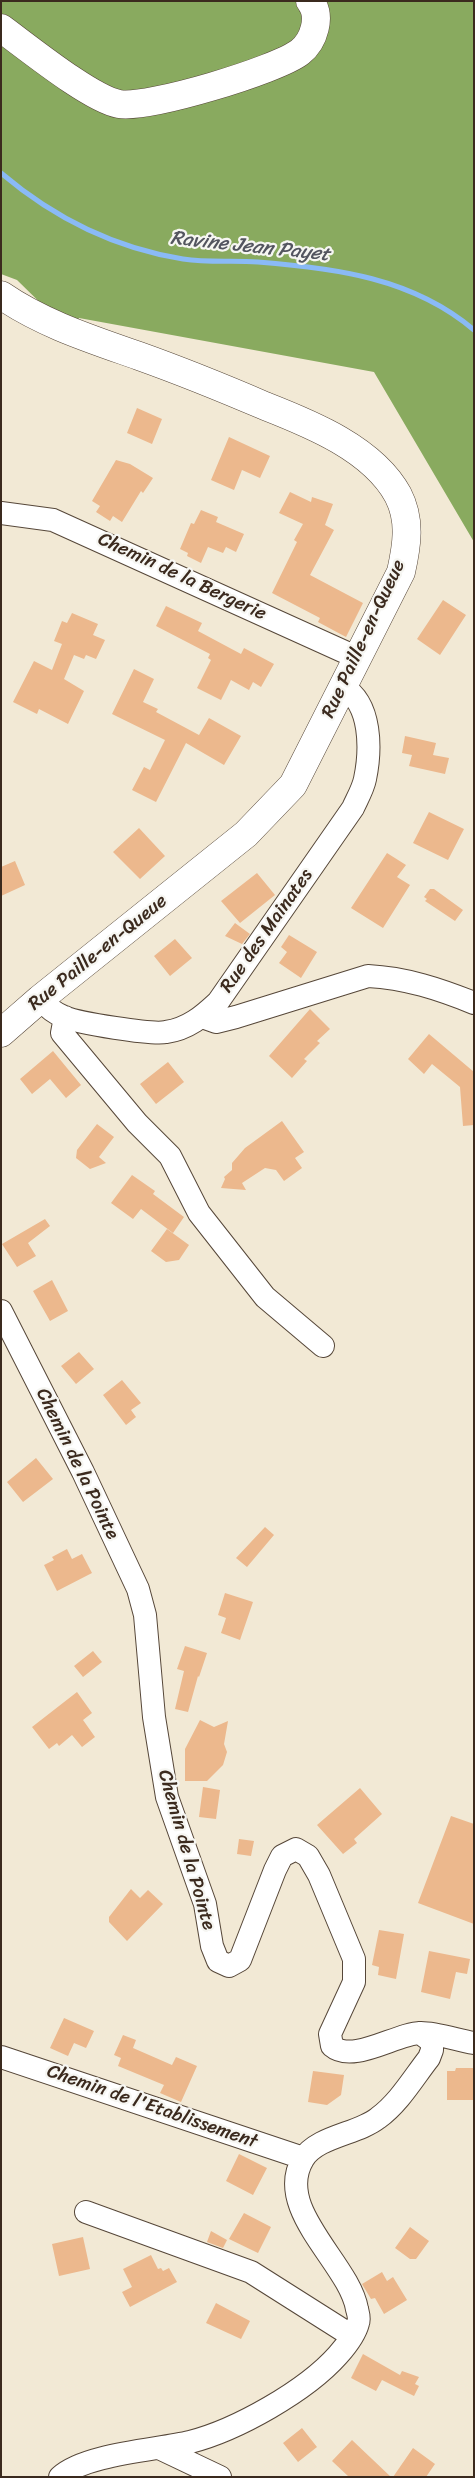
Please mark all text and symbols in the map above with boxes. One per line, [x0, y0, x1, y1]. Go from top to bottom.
water label: Ravine Jean Payet [169, 227, 331, 267]
street label: Chemin de la Bergerie [94, 528, 270, 626]
street label: Rue Paille-en-Queue [317, 556, 411, 722]
street label: Rue des Mainates [216, 865, 318, 997]
street label: Rue Paille-en-Queue [24, 890, 172, 1016]
street label: Chemin de la Pointe [30, 1385, 124, 1543]
street label: Chemin de la Pointe [152, 1767, 220, 1933]
street label: Chemin de l'Etablissement [44, 2060, 260, 2154]

